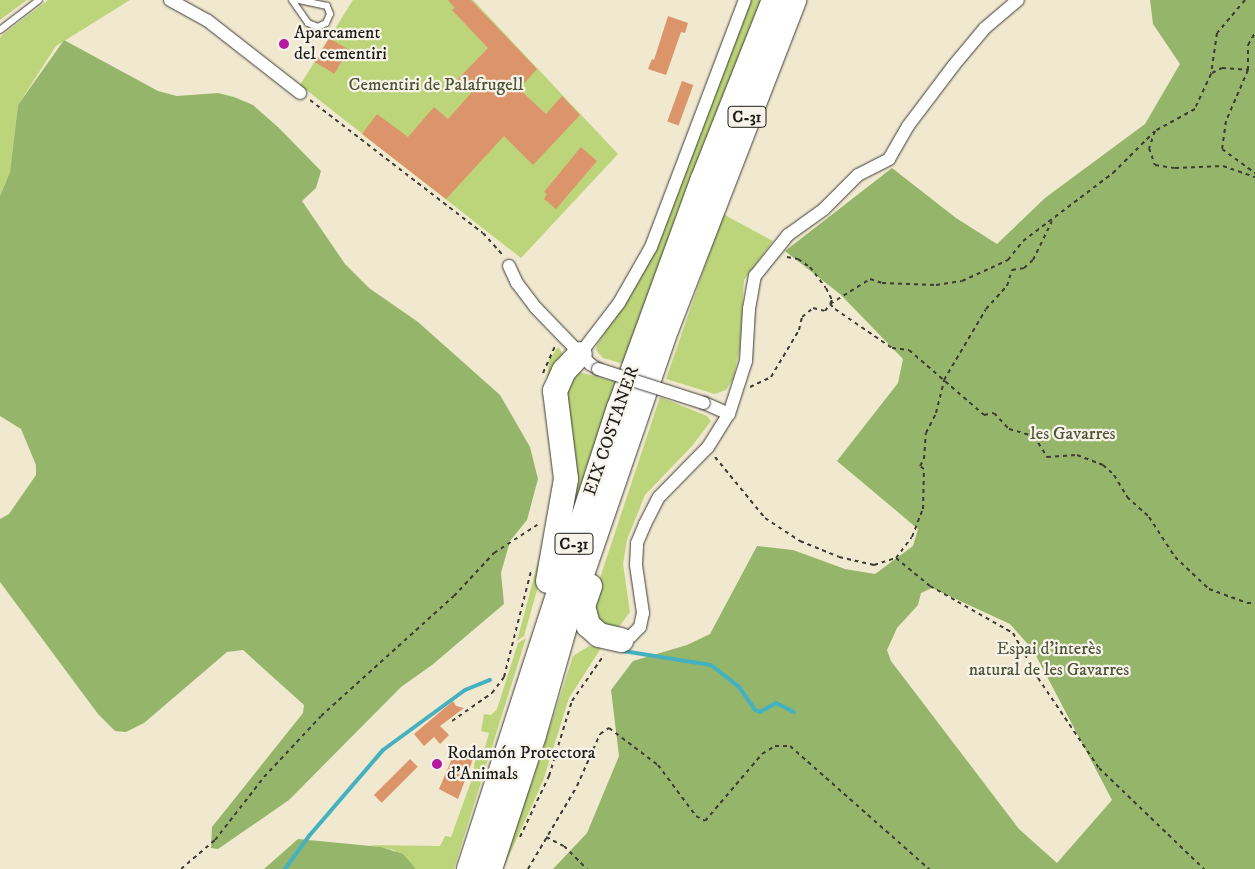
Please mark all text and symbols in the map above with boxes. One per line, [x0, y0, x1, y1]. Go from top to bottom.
place label: Aparcament del cementiri [294, 23, 387, 66]
marker: Aparcament del cementiri [278, 38, 290, 50]
park label: Cementiri de Palafrugell [349, 74, 523, 96]
road number: C-31 [727, 104, 767, 130]
street label: EIX COSTANER [580, 364, 644, 498]
park label: les Gavarres [1030, 423, 1116, 445]
road number: C-31 [554, 530, 594, 558]
park label: Espai d'interès natural de les Gavarres [969, 639, 1129, 682]
place label: Rodamón Protectora d'Animals [447, 743, 595, 786]
marker: Rodamón Protectora d'Animals [431, 758, 443, 770]

